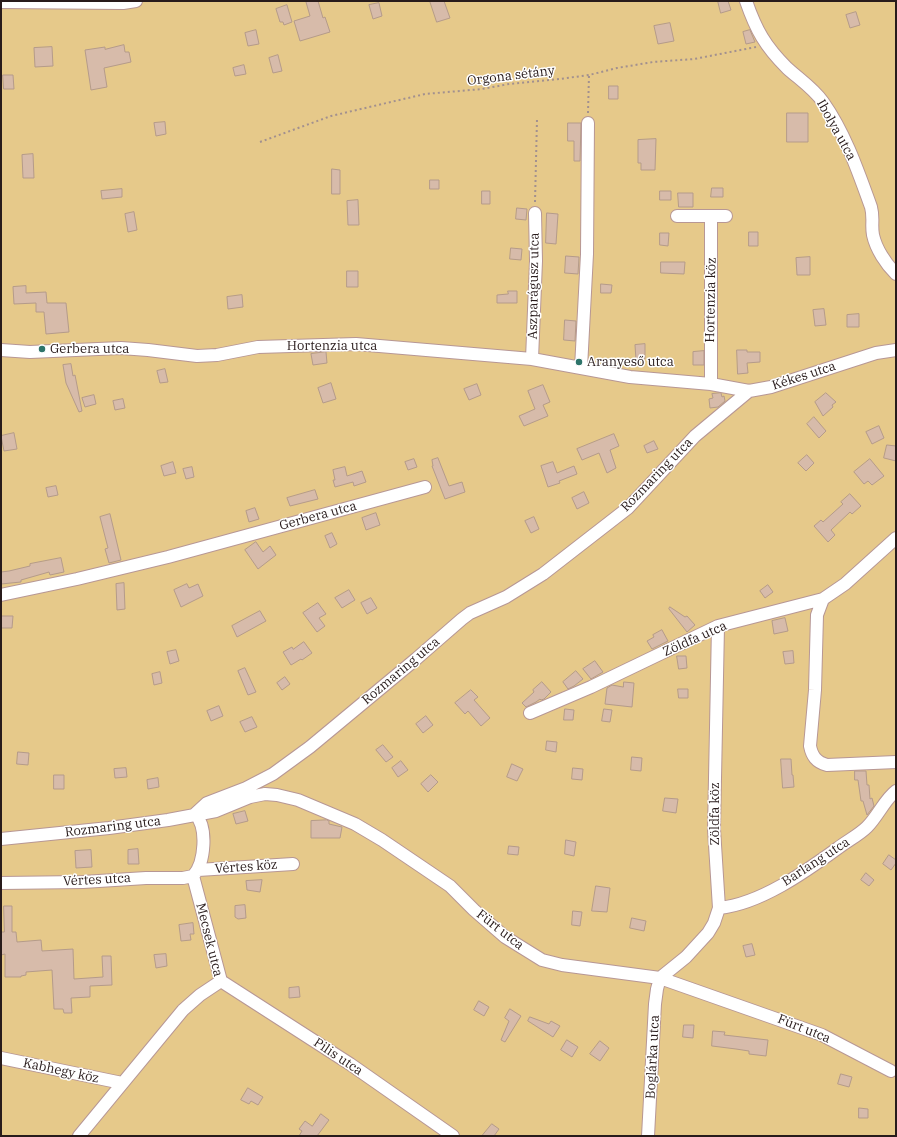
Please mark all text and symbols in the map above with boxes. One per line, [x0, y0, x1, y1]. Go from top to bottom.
street label: Orgona sétány [466, 63, 556, 89]
street label: Ibolya utca [813, 97, 859, 163]
street label: Aszparágusz utca [525, 232, 543, 340]
street label: Hortenzia köz [702, 257, 720, 343]
street label: Hortenzia utca [287, 338, 377, 354]
place label: Gerbera utca [50, 341, 129, 357]
marker: Gerbera utca [37, 344, 47, 354]
place label: Aranyeső utca [587, 354, 674, 370]
marker: Aranyeső utca [574, 357, 584, 367]
street label: Kékes utca [770, 358, 838, 394]
street label: Rozmaring utca [618, 435, 696, 515]
street label: Gerbera utca [278, 498, 358, 534]
street label: Zöldfa utca [661, 618, 729, 660]
street label: Rozmaring utca [359, 634, 443, 708]
street label: Zöldfa köz [707, 782, 723, 846]
street label: Rozmaring utca [64, 813, 162, 841]
street label: Barlang utca [779, 834, 853, 890]
street label: Vértes köz [214, 857, 278, 877]
street label: Vértes utca [63, 870, 131, 890]
street label: Mecsek utca [192, 902, 226, 978]
street label: Fürt utca [473, 907, 527, 953]
street label: Fürt utca [775, 1011, 833, 1047]
street label: Boglárka utca [643, 1015, 663, 1099]
street label: Pilis utca [310, 1035, 366, 1079]
street label: Kabhegy köz [22, 1055, 100, 1087]

